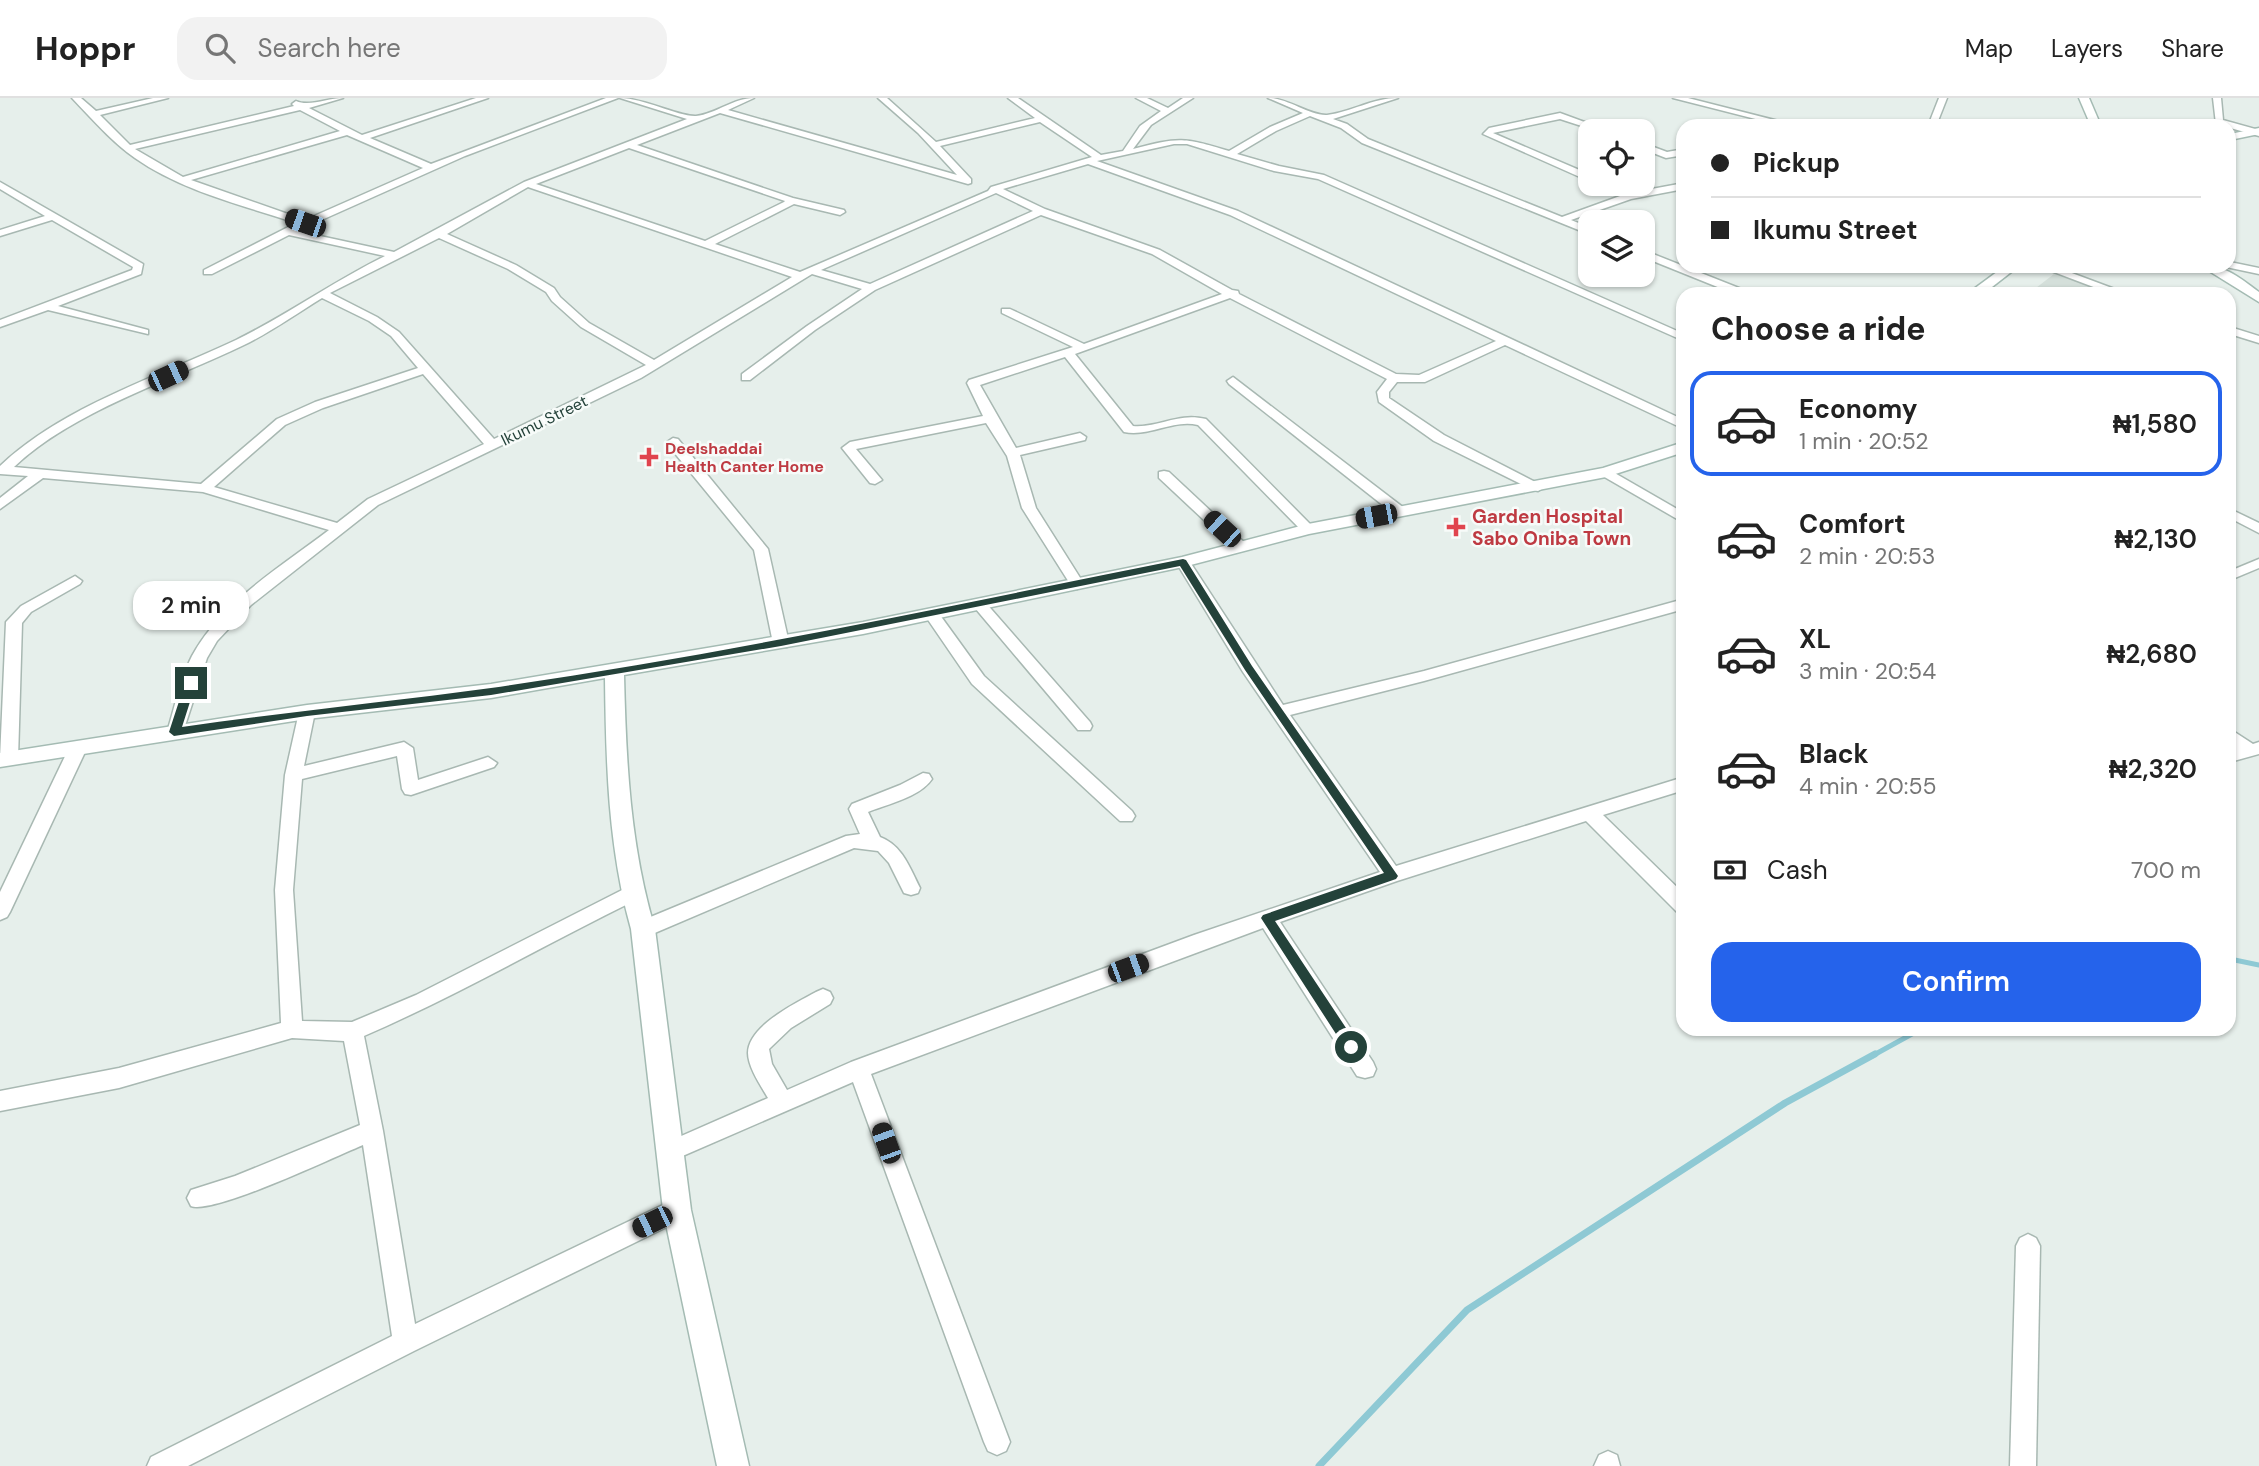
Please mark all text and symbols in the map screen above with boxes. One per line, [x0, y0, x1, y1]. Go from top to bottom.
search box [177, 17, 667, 80]
text: Hoppr [35, 27, 135, 70]
icon: search [201, 29, 239, 67]
text: Search here [257, 31, 401, 65]
text: Map [1965, 33, 2013, 64]
text: Layers [2051, 33, 2123, 64]
text: Share [2161, 33, 2224, 64]
map controls [1578, 119, 1655, 287]
button: locate [1578, 119, 1655, 196]
text: Pickup [1753, 146, 1840, 180]
car [282, 206, 329, 240]
button: layers [1578, 210, 1655, 287]
text: Ikumu Street [1753, 213, 1917, 247]
text: Choose a ride [1711, 308, 1926, 350]
car [145, 358, 192, 394]
street label: Ikumu Street [497, 390, 591, 450]
icon: car [1715, 392, 1778, 455]
text: Economy [1799, 392, 1917, 426]
text: ₦1,580 [2113, 407, 2197, 441]
text: 1 min · 20:52 [1799, 426, 1929, 456]
place label: Deelshaddai Health Canter Home [665, 438, 824, 477]
marker: Deelshaddai Health Canter Home [639, 447, 659, 467]
car [1354, 502, 1399, 530]
place label: Garden Hospital Sabo Oniba Town [1472, 504, 1631, 551]
car [1200, 507, 1245, 551]
icon: car [1715, 507, 1778, 570]
text: Comfort [1799, 507, 1905, 541]
marker: Garden Hospital Sabo Oniba Town [1446, 517, 1466, 537]
text: ₦2,130 [2115, 522, 2197, 556]
text: 2 min · 20:53 [1799, 541, 1935, 571]
callout: 2 min [133, 582, 249, 630]
text: 2 min [161, 590, 221, 620]
icon: car [1715, 622, 1778, 685]
text: XL [1799, 622, 1831, 656]
text: ₦2,680 [2106, 637, 2197, 671]
text: 3 min · 20:54 [1799, 656, 1936, 686]
route end [175, 667, 207, 699]
icon: car [1715, 737, 1778, 800]
text: Black [1799, 737, 1869, 771]
text: ₦2,320 [2109, 752, 2197, 786]
text: 4 min · 20:55 [1799, 771, 1937, 801]
icon: cash [1711, 851, 1749, 889]
text: Cash [1767, 853, 1828, 887]
text: 700 m [2131, 855, 2201, 885]
button: Confirm [1711, 942, 2201, 1022]
car [1105, 951, 1152, 985]
route start [1335, 1031, 1367, 1063]
car [869, 1120, 904, 1166]
car [629, 1203, 676, 1241]

